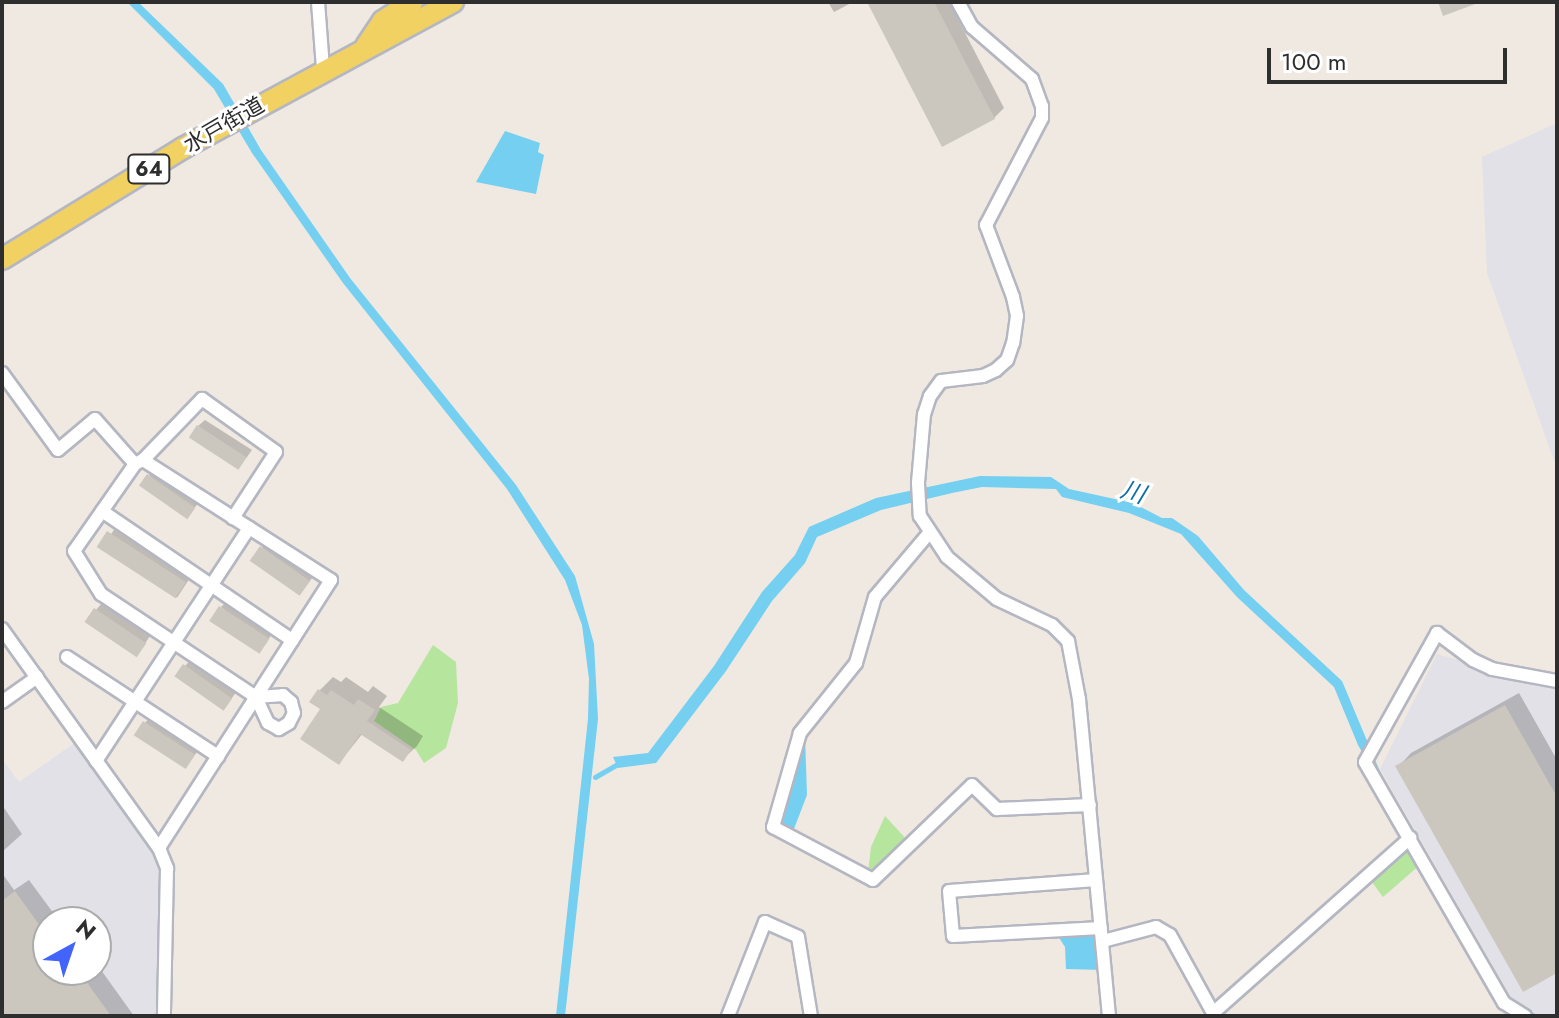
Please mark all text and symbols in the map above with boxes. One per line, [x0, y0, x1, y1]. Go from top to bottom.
scale bar [1271, 32, 1511, 82]
text: 100 m [1281, 44, 1347, 79]
street label: 水戸街道 [179, 92, 269, 158]
road number: 64 [127, 153, 171, 185]
water label: 川 [1117, 475, 1149, 509]
north arrow [32, 906, 112, 986]
text: N [69, 911, 103, 947]

